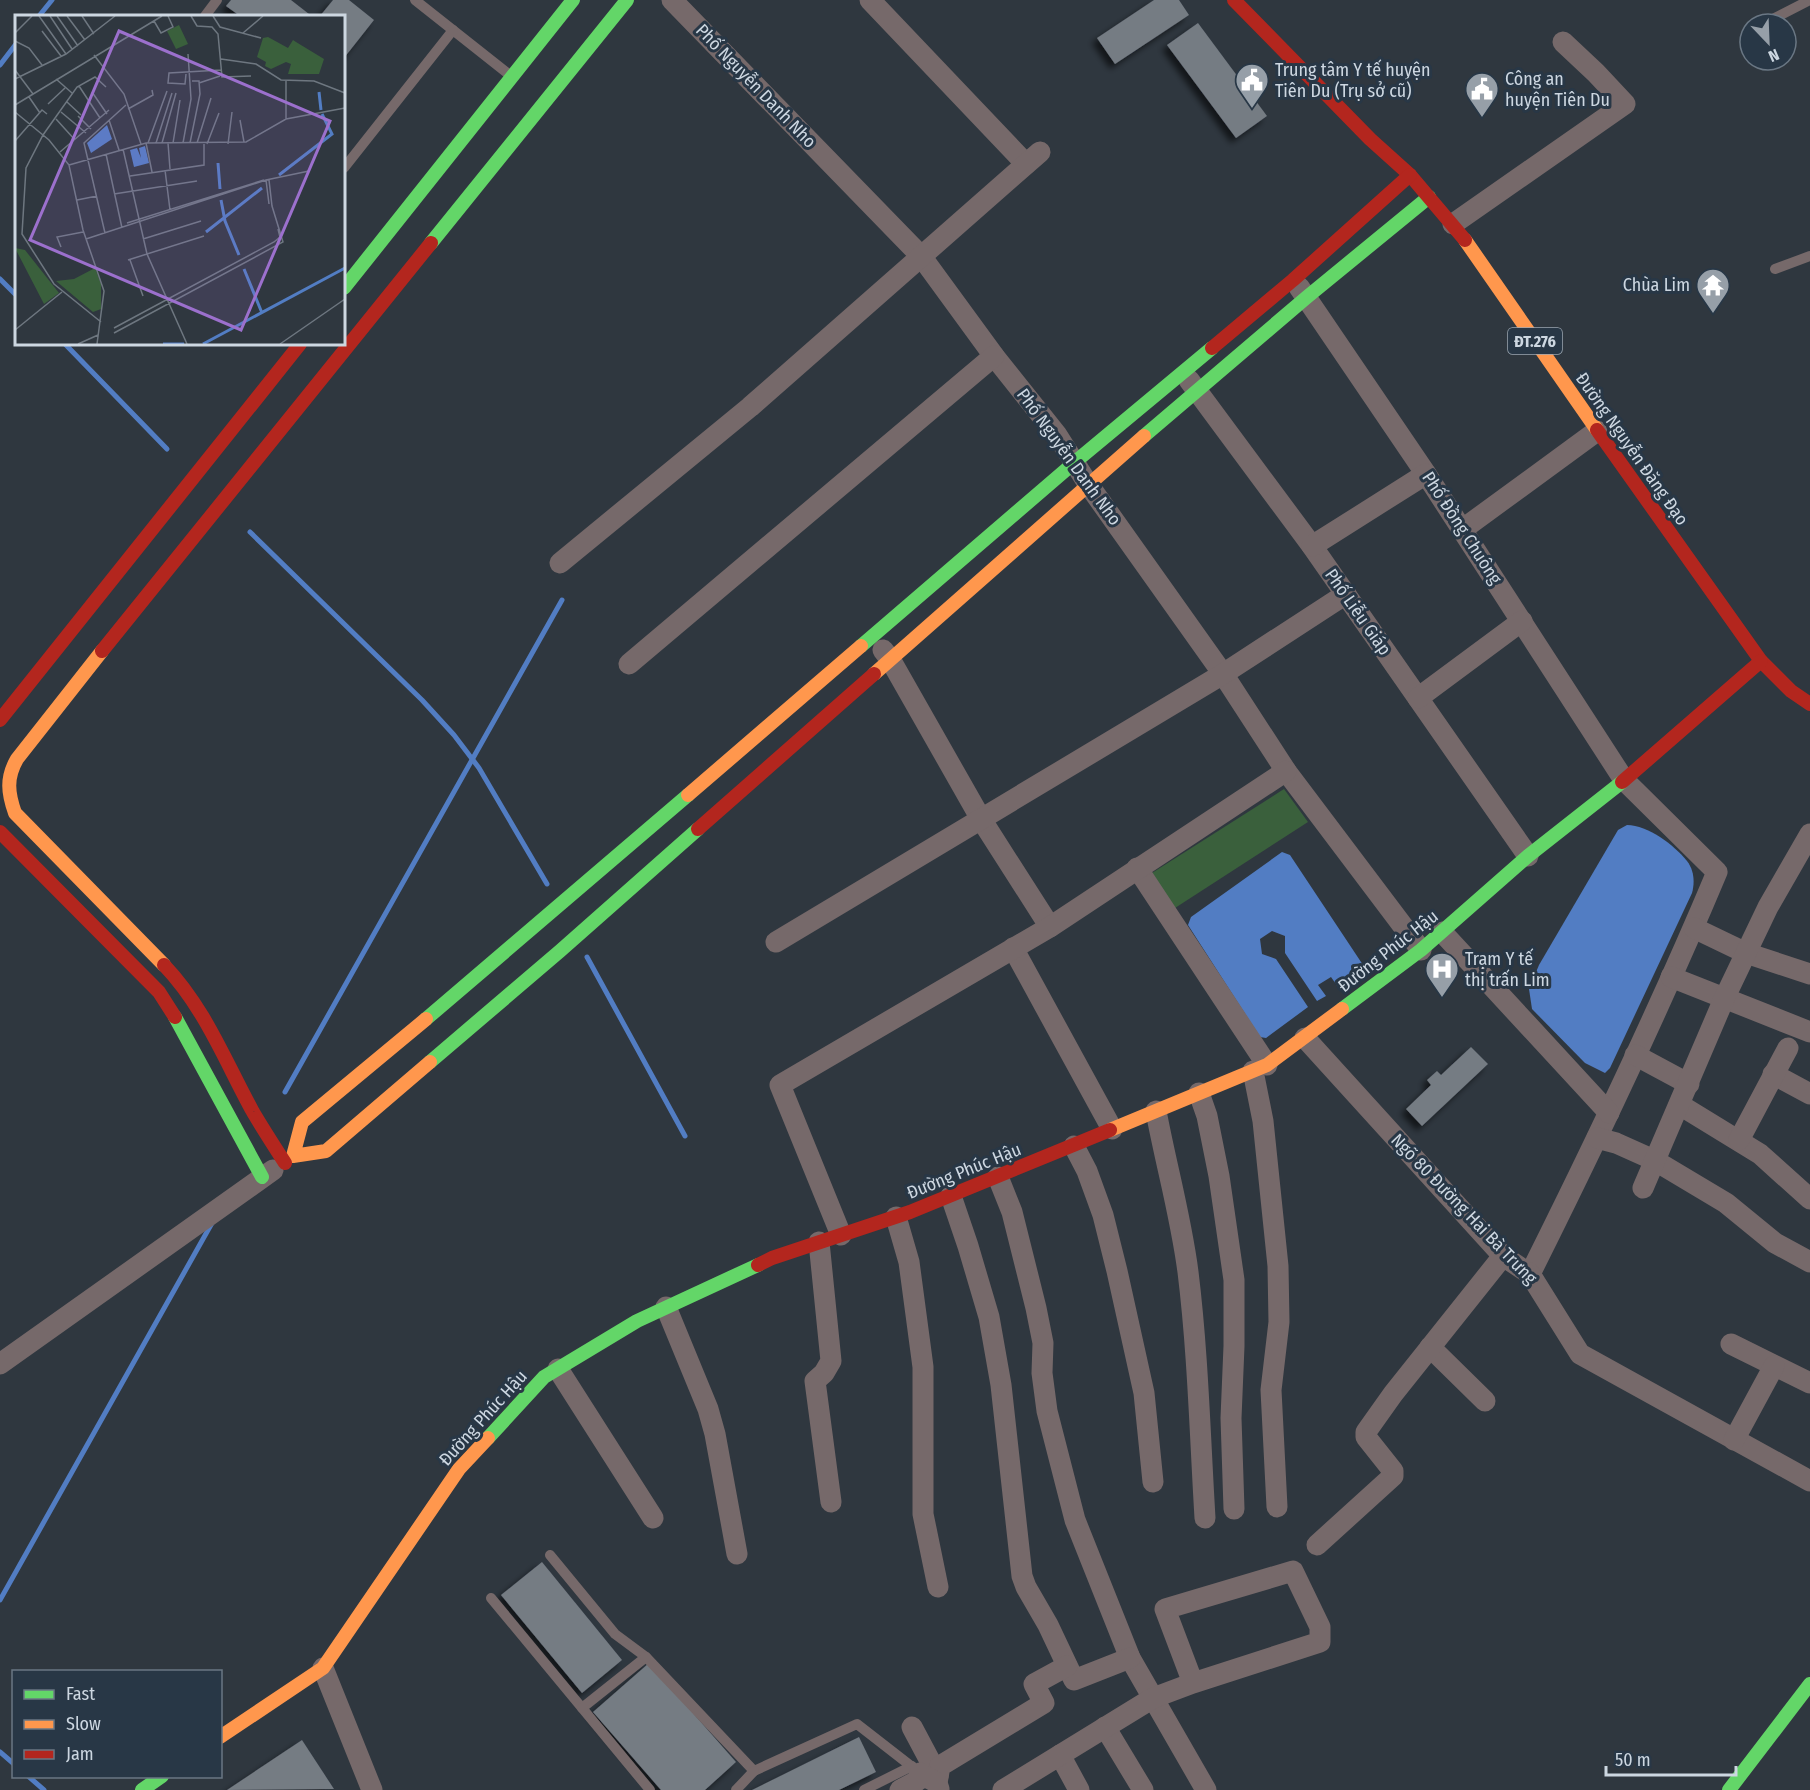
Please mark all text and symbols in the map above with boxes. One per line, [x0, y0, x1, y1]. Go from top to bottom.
north arrow [1738, 12, 1798, 72]
inset map [15, 15, 345, 345]
street label: Phố Nguyễn Danh Nho [691, 20, 821, 152]
text: N [1766, 45, 1782, 66]
place label: Trung tâm Y tế huyện Tiên Du (Trụ sở cũ) [1275, 59, 1430, 102]
public building icon: Trung tâm Y tế huyện Tiên Du (Trụ sở cũ) [1234, 62, 1270, 109]
place label: Công an huyện Tiên Du [1505, 68, 1610, 111]
public building icon: Công an huyện Tiên Du [1464, 71, 1500, 118]
temple icon: Chùa Lim [1695, 267, 1731, 314]
place label: Chùa Lim [1623, 274, 1690, 296]
road number: ĐT.276 [1508, 328, 1562, 354]
street label: Đường Nguyễn Đăng Đạo [1571, 368, 1693, 530]
street label: Phố Nguyễn Danh Nho [1012, 384, 1126, 530]
street label: Phố Đồng Chuông [1417, 468, 1507, 589]
street label: Phố Liễu Giáp [1320, 565, 1396, 659]
street label: Đường Phúc Hậu [1333, 905, 1443, 997]
place label: Trạm Y tế thị trấn Lim [1465, 948, 1550, 991]
hospital icon: Trạm Y tế thị trấn Lim [1424, 951, 1460, 998]
street label: Ngõ 80 Đường Hai Bà Trưng [1386, 1129, 1542, 1289]
street label: Đường Phúc Hậu [904, 1138, 1024, 1204]
street label: Đường Phúc Hậu [434, 1366, 532, 1470]
legend [12, 1670, 222, 1778]
text: Fast [66, 1683, 95, 1705]
text: Slow [66, 1713, 101, 1735]
scale bar [1606, 1739, 1736, 1777]
text: Jam [66, 1743, 94, 1765]
text: 50 m [1615, 1749, 1651, 1771]

